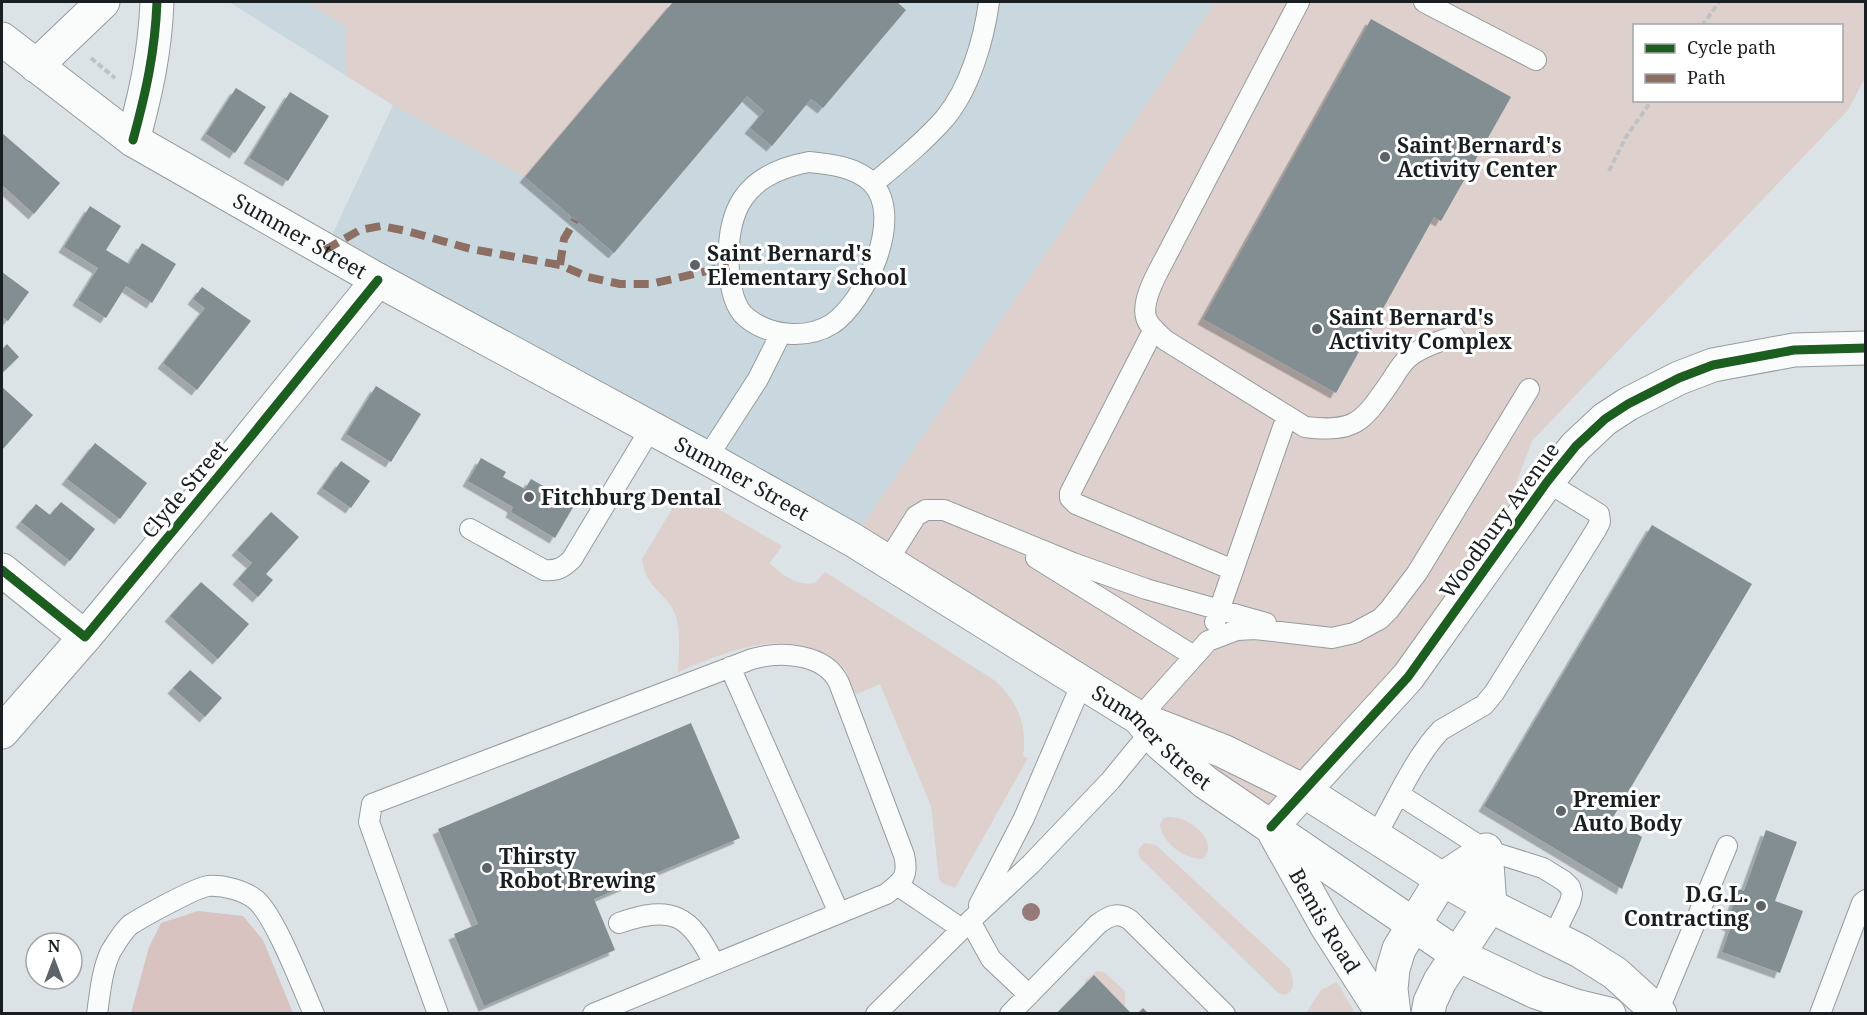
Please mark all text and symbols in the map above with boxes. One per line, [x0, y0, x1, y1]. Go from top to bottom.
legend [1633, 24, 1843, 102]
text: Cycle path [1687, 35, 1776, 59]
text: Path [1687, 65, 1726, 89]
place label: Saint Bernard's Activity Center [1397, 131, 1562, 183]
marker: Saint Bernard's Activity Center [1378, 150, 1392, 164]
street label: Summer Street [228, 186, 372, 285]
place label: Saint Bernard's Elementary School [707, 239, 908, 291]
marker: Saint Bernard's Elementary School [688, 258, 702, 272]
place label: Saint Bernard's Activity Complex [1329, 303, 1512, 355]
marker: Saint Bernard's Activity Complex [1310, 322, 1324, 336]
street label: Summer Street [670, 429, 814, 527]
street label: Clyde Street [135, 434, 233, 544]
street label: Woodbury Avenue [1433, 436, 1565, 604]
place label: Fitchburg Dental [541, 483, 722, 511]
marker: Fitchburg Dental [522, 490, 536, 504]
street label: Summer Street [1087, 678, 1217, 796]
place label: Premier Auto Body [1573, 785, 1683, 837]
marker: Premier Auto Body [1554, 804, 1568, 818]
place label: Thirsty Robot Brewing [499, 842, 656, 894]
marker: Thirsty Robot Brewing [480, 861, 494, 875]
street label: Bemis Road [1283, 863, 1367, 978]
place label: D.G.L. Contracting [1624, 880, 1749, 932]
marker: D.G.L. Contracting [1754, 899, 1768, 913]
north arrow [24, 931, 84, 991]
text: N [48, 935, 61, 957]

